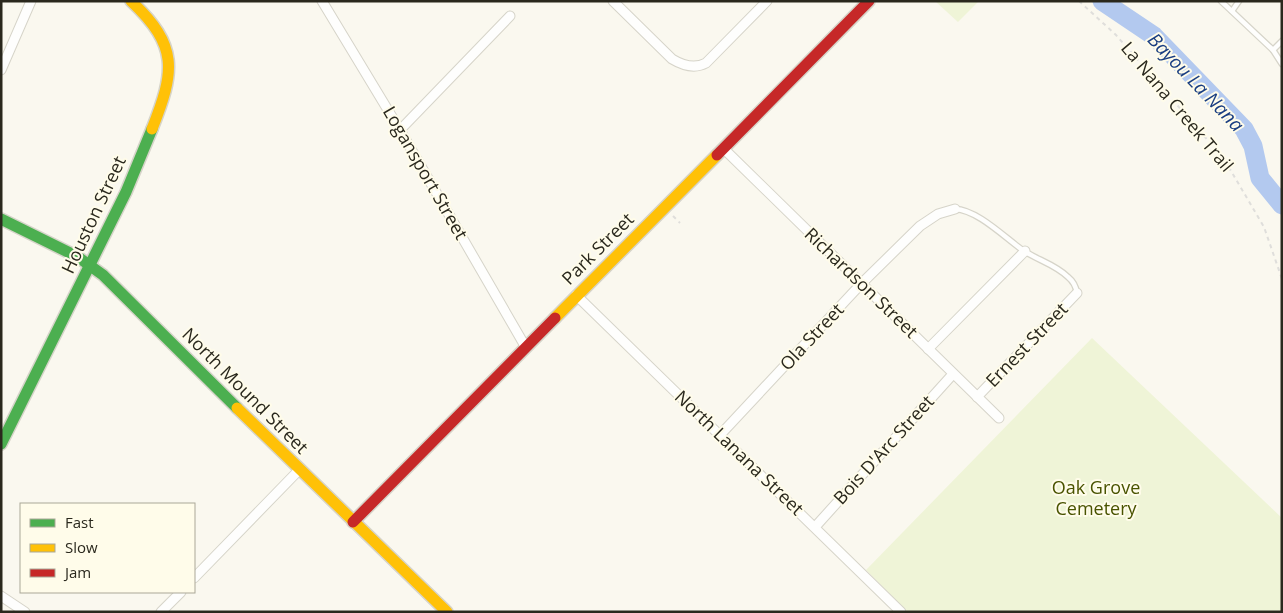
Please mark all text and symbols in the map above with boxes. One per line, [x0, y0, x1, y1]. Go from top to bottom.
water label: Bayou La Nana [1142, 27, 1250, 137]
street label: La Nana Creek Trail [1116, 36, 1239, 176]
street label: Logansport Street [378, 101, 474, 244]
street label: Houston Street [55, 152, 131, 277]
street label: Park Street [556, 207, 639, 290]
street label: Richardson Street [800, 222, 924, 343]
street label: Ernest Street [980, 297, 1073, 392]
street label: Ola Street [774, 298, 849, 375]
street label: North Mound Street [177, 322, 314, 459]
street label: North Lanana Street [670, 384, 809, 520]
street label: Bois D'Arc Street [828, 389, 939, 509]
park label: Oak Grove Cemetery [1052, 475, 1140, 520]
legend [20, 503, 195, 593]
text: Fast [65, 512, 94, 532]
text: Slow [65, 537, 98, 557]
text: Jam [63, 562, 91, 582]

